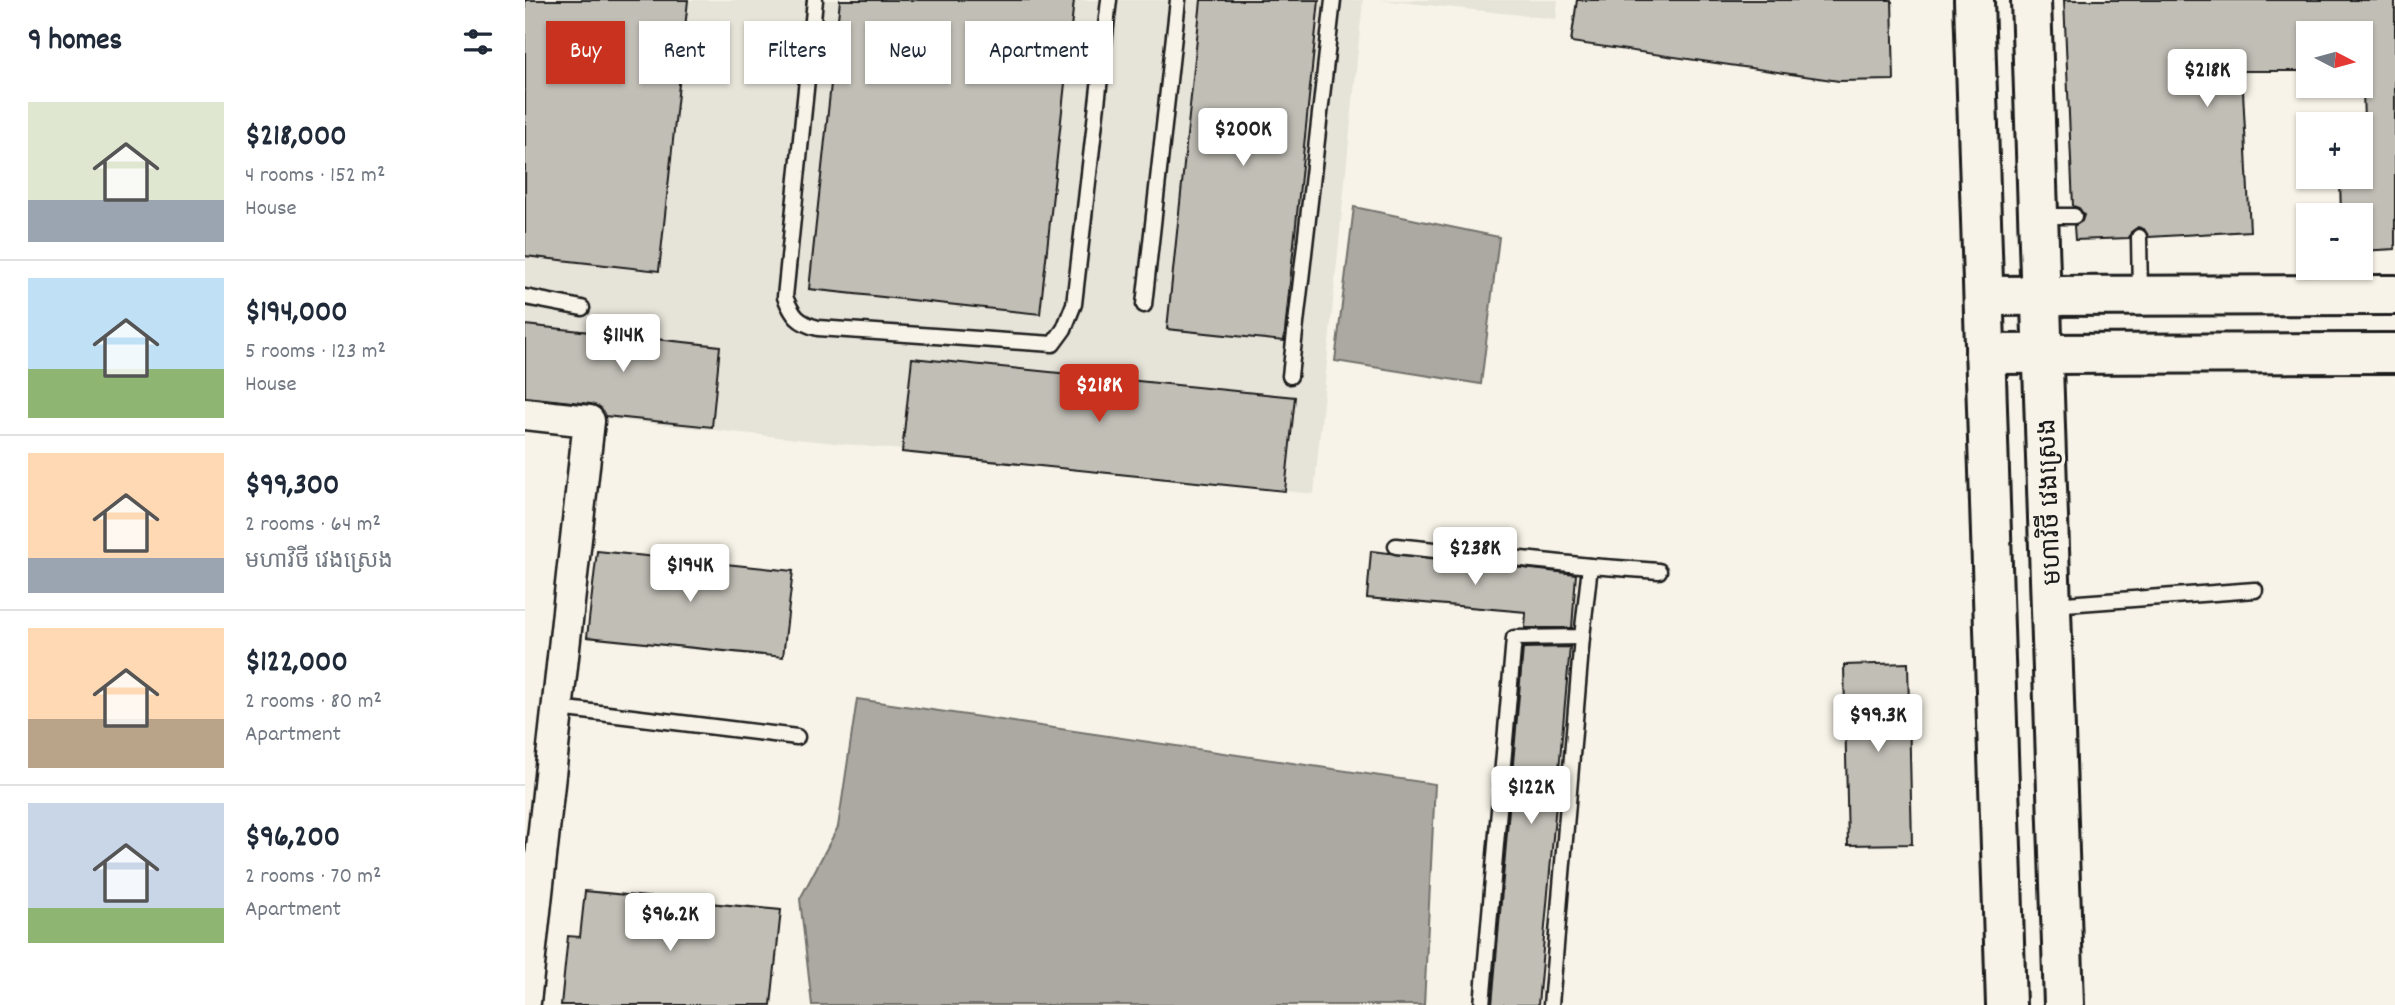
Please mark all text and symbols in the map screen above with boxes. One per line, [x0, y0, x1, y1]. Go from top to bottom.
text: 9 homes [28, 21, 122, 64]
chip: Buy [546, 21, 625, 84]
chip: Rent [639, 21, 730, 84]
chip: Filters [744, 21, 851, 84]
chip: New [865, 21, 951, 84]
chip: Apartment [965, 21, 1113, 84]
north arrow [2296, 21, 2373, 98]
map controls [2296, 21, 2373, 280]
icon: filters [459, 23, 497, 61]
pin: $218K [2158, 50, 2256, 109]
text: $218K [2184, 55, 2230, 88]
pin: $200K [1194, 108, 1292, 168]
button: + [2296, 112, 2373, 189]
text: $200K [1214, 114, 1272, 147]
text: $218,000 [245, 117, 347, 160]
icon: home [84, 130, 168, 214]
text: 4 rooms · 152 m² [245, 160, 385, 193]
text: House [245, 193, 297, 226]
button: − [2296, 203, 2373, 280]
text: $194,000 [245, 293, 348, 336]
icon: home [84, 306, 168, 390]
pin: $114K [574, 314, 672, 374]
text: $114K [602, 320, 644, 353]
text: 5 rooms · 123 m² [245, 336, 386, 369]
pin: $218K [1050, 364, 1148, 424]
text: House [245, 369, 297, 402]
text: $218K [1076, 370, 1122, 403]
street label: មហាវិថី វេងស្រេង [2029, 418, 2073, 586]
text: $99,300 [245, 466, 339, 509]
icon: home [84, 481, 168, 565]
text: 2 rooms · 64 m² [245, 509, 381, 542]
pin: $238K [1426, 528, 1524, 587]
text: $238K [1449, 533, 1501, 566]
pin: $194K [641, 544, 739, 604]
text: មហាវិថី វេងស្រេង [245, 546, 393, 579]
text: $194K [666, 550, 714, 583]
text: $122,000 [245, 643, 348, 686]
icon: home [84, 656, 168, 740]
text: 2 rooms · 80 m² [245, 686, 382, 719]
pin: $99.3K [1821, 694, 1935, 754]
text: $99.3K [1849, 700, 1907, 733]
text: Apartment [245, 719, 341, 752]
pin: $122K [1482, 766, 1580, 826]
text: $122K [1507, 772, 1555, 805]
text: $96,200 [245, 818, 340, 861]
icon: home [84, 831, 168, 915]
text: 2 rooms · 70 m² [245, 861, 381, 894]
text: Apartment [245, 894, 341, 927]
pin: $96.2K [613, 894, 727, 953]
text: $96.2K [641, 899, 699, 932]

